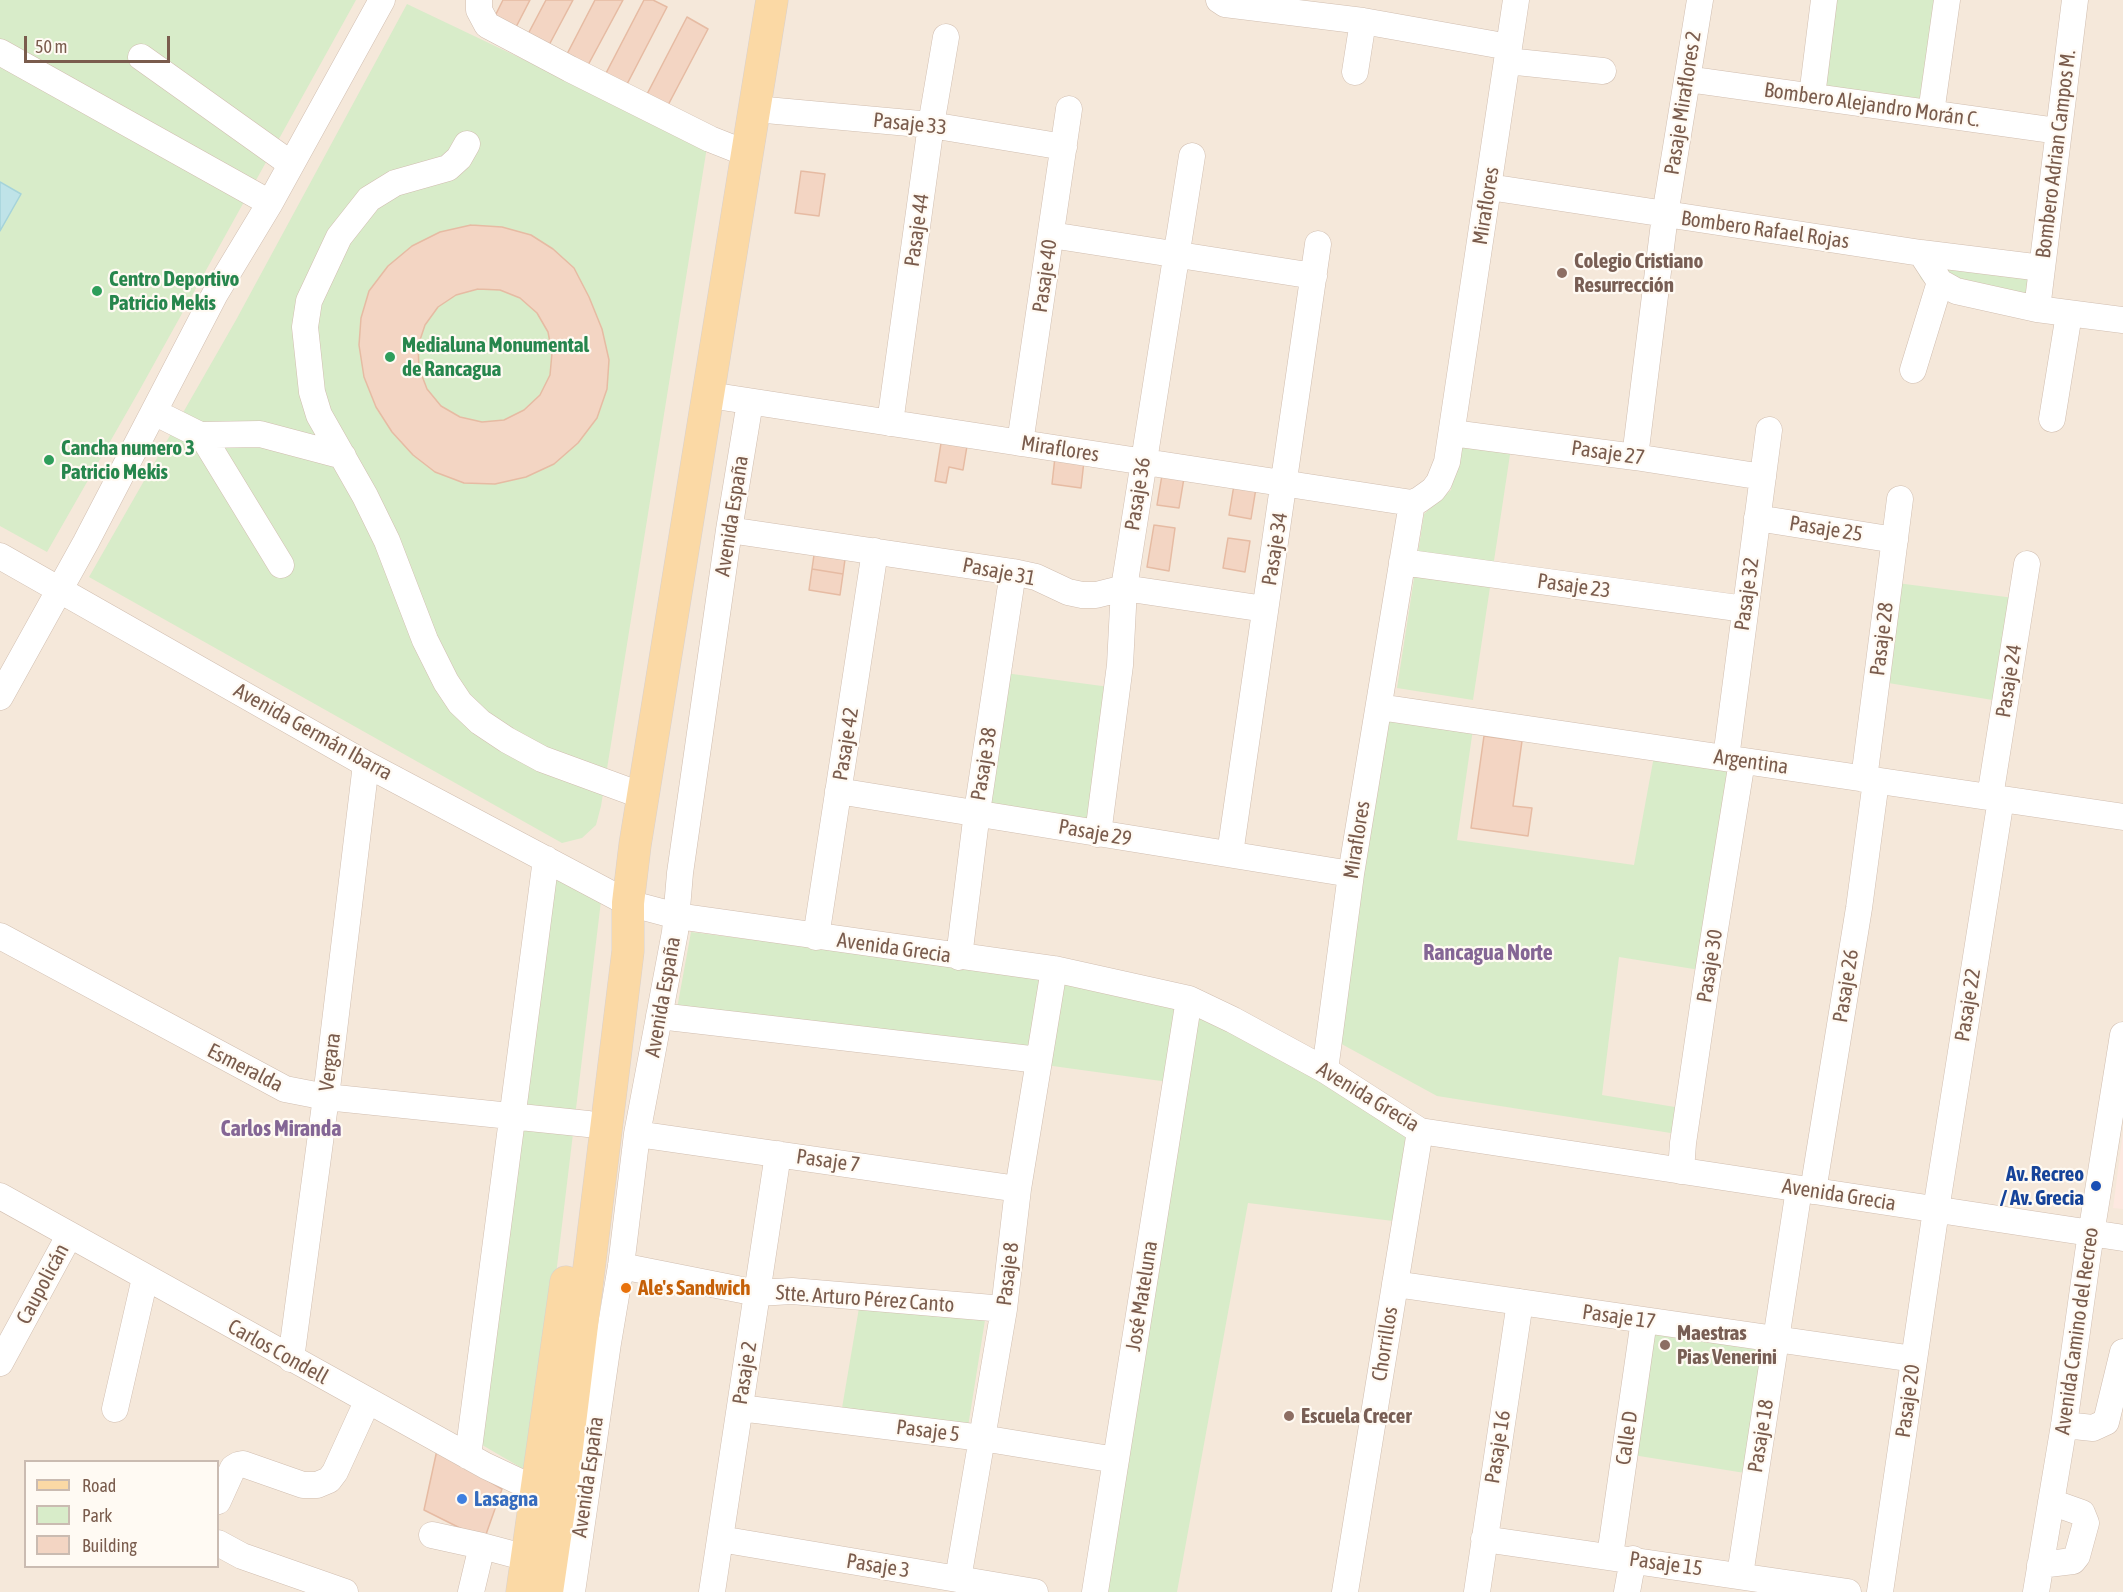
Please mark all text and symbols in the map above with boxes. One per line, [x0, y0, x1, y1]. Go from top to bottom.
scale bar [27, 24, 172, 62]
street label: Pasaje Miraflores 2 [1659, 29, 1707, 177]
text: 50 m [35, 36, 67, 57]
street label: Bombero Adrian Campos M. [2031, 48, 2081, 260]
street label: Bombero Alejandro Morán C. [1762, 77, 1982, 133]
street label: Pasaje 33 [872, 108, 948, 140]
street label: Miraflores [1467, 165, 1505, 247]
street label: Pasaje 44 [899, 192, 935, 268]
street label: Bombero Rafael Rojas [1679, 206, 1851, 254]
street label: Pasaje 40 [1027, 238, 1063, 314]
place label: Colegio Cristiano Resurrección [1574, 248, 1703, 298]
place label: Centro Deportivo Patricio Mekis [109, 266, 239, 316]
marker: Colegio Cristiano Resurrección [1555, 266, 1569, 280]
marker: Centro Deportivo Patricio Mekis [90, 284, 104, 298]
place label: Medialuna Monumental de Rancagua [402, 332, 589, 382]
marker: Medialuna Monumental de Rancagua [383, 350, 397, 364]
street label: Miraflores [1019, 430, 1101, 468]
place label: Cancha numero 3 Patricio Mekis [61, 435, 195, 485]
street label: Pasaje 27 [1570, 435, 1646, 471]
marker: Cancha numero 3 Patricio Mekis [42, 453, 56, 467]
street label: Avenida España [710, 454, 754, 578]
street label: Pasaje 36 [1120, 456, 1156, 532]
street label: Pasaje 34 [1257, 511, 1293, 587]
street label: Pasaje 25 [1788, 511, 1864, 547]
street label: Pasaje 31 [960, 553, 1038, 591]
street label: Pasaje 32 [1729, 556, 1765, 632]
street label: Pasaje 23 [1536, 568, 1612, 604]
street label: Pasaje 28 [1865, 601, 1899, 677]
street label: Pasaje 24 [1991, 643, 2027, 719]
street label: Avenida Germán Ibarra [229, 678, 397, 786]
street label: Pasaje 42 [828, 706, 864, 782]
street label: Pasaje 38 [966, 726, 1002, 802]
street label: Argentina [1712, 744, 1790, 780]
street label: Miraflores [1338, 799, 1376, 881]
street label: Pasaje 29 [1056, 814, 1134, 852]
street label: Avenida Grecia [835, 928, 953, 968]
street label: Pasaje 30 [1692, 928, 1728, 1004]
street label: Avenida España [640, 935, 686, 1059]
district label: Rancagua Norte [1423, 940, 1553, 966]
street label: Pasaje 26 [1828, 948, 1864, 1024]
street label: Pasaje 22 [1950, 967, 1986, 1043]
street label: Vergara [314, 1031, 346, 1093]
street label: Esmeralda [203, 1038, 287, 1098]
street label: Avenida Grecia [1312, 1057, 1424, 1137]
district label: Carlos Miranda [221, 1116, 341, 1142]
street label: Pasaje 7 [795, 1144, 861, 1178]
place label: Av. Recreo / Av. Grecia [2000, 1161, 2084, 1211]
street label: Avenida Grecia [1780, 1174, 1898, 1216]
marker: Av. Recreo / Av. Grecia [2089, 1179, 2103, 1193]
street label: Avenida Camino del Recreo [2050, 1226, 2104, 1436]
street label: José Mateluna [1121, 1239, 1163, 1353]
street label: Caupolicán [11, 1240, 75, 1328]
street label: Pasaje 8 [992, 1241, 1024, 1307]
place label: Ale's Sandwich [638, 1275, 750, 1301]
street label: Stte. Arturo Pérez Canto [775, 1280, 955, 1318]
marker: Ale's Sandwich [619, 1281, 633, 1295]
street label: Pasaje 17 [1581, 1299, 1657, 1335]
street label: Chorrillos [1367, 1305, 1403, 1383]
street label: Carlos Condell [223, 1314, 333, 1390]
place label: Maestras Pias Venerini [1677, 1320, 1777, 1370]
marker: Maestras Pias Venerini [1658, 1338, 1672, 1352]
street label: Pasaje 2 [728, 1339, 762, 1407]
street label: Pasaje 20 [1890, 1363, 1926, 1439]
street label: Pasaje 18 [1743, 1398, 1779, 1474]
place label: Escuela Crecer [1301, 1403, 1412, 1429]
marker: Escuela Crecer [1282, 1409, 1296, 1423]
street label: Pasaje 16 [1480, 1409, 1516, 1485]
street label: Calle D [1611, 1409, 1643, 1467]
street label: Avenida España [567, 1415, 609, 1539]
street label: Pasaje 5 [895, 1415, 961, 1447]
legend [24, 1460, 219, 1568]
text: Road [82, 1475, 116, 1496]
place label: Lasagna [474, 1486, 538, 1512]
marker: Lasagna [455, 1492, 469, 1506]
text: Park [82, 1505, 112, 1526]
text: Building [82, 1535, 137, 1556]
street label: Pasaje 15 [1628, 1546, 1704, 1582]
street label: Pasaje 3 [844, 1549, 912, 1583]

